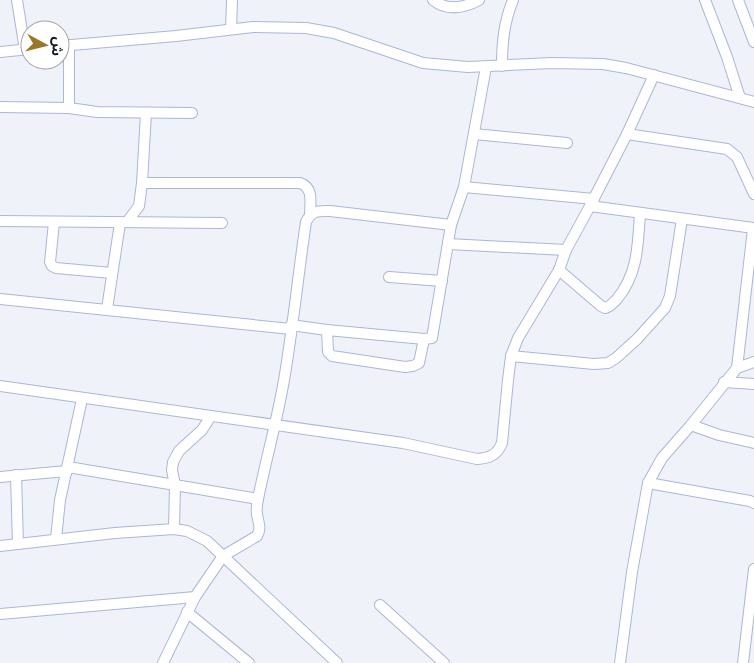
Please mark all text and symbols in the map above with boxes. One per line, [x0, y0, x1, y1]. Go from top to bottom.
north arrow [20, 20, 70, 70]
text: ش [48, 36, 67, 57]

